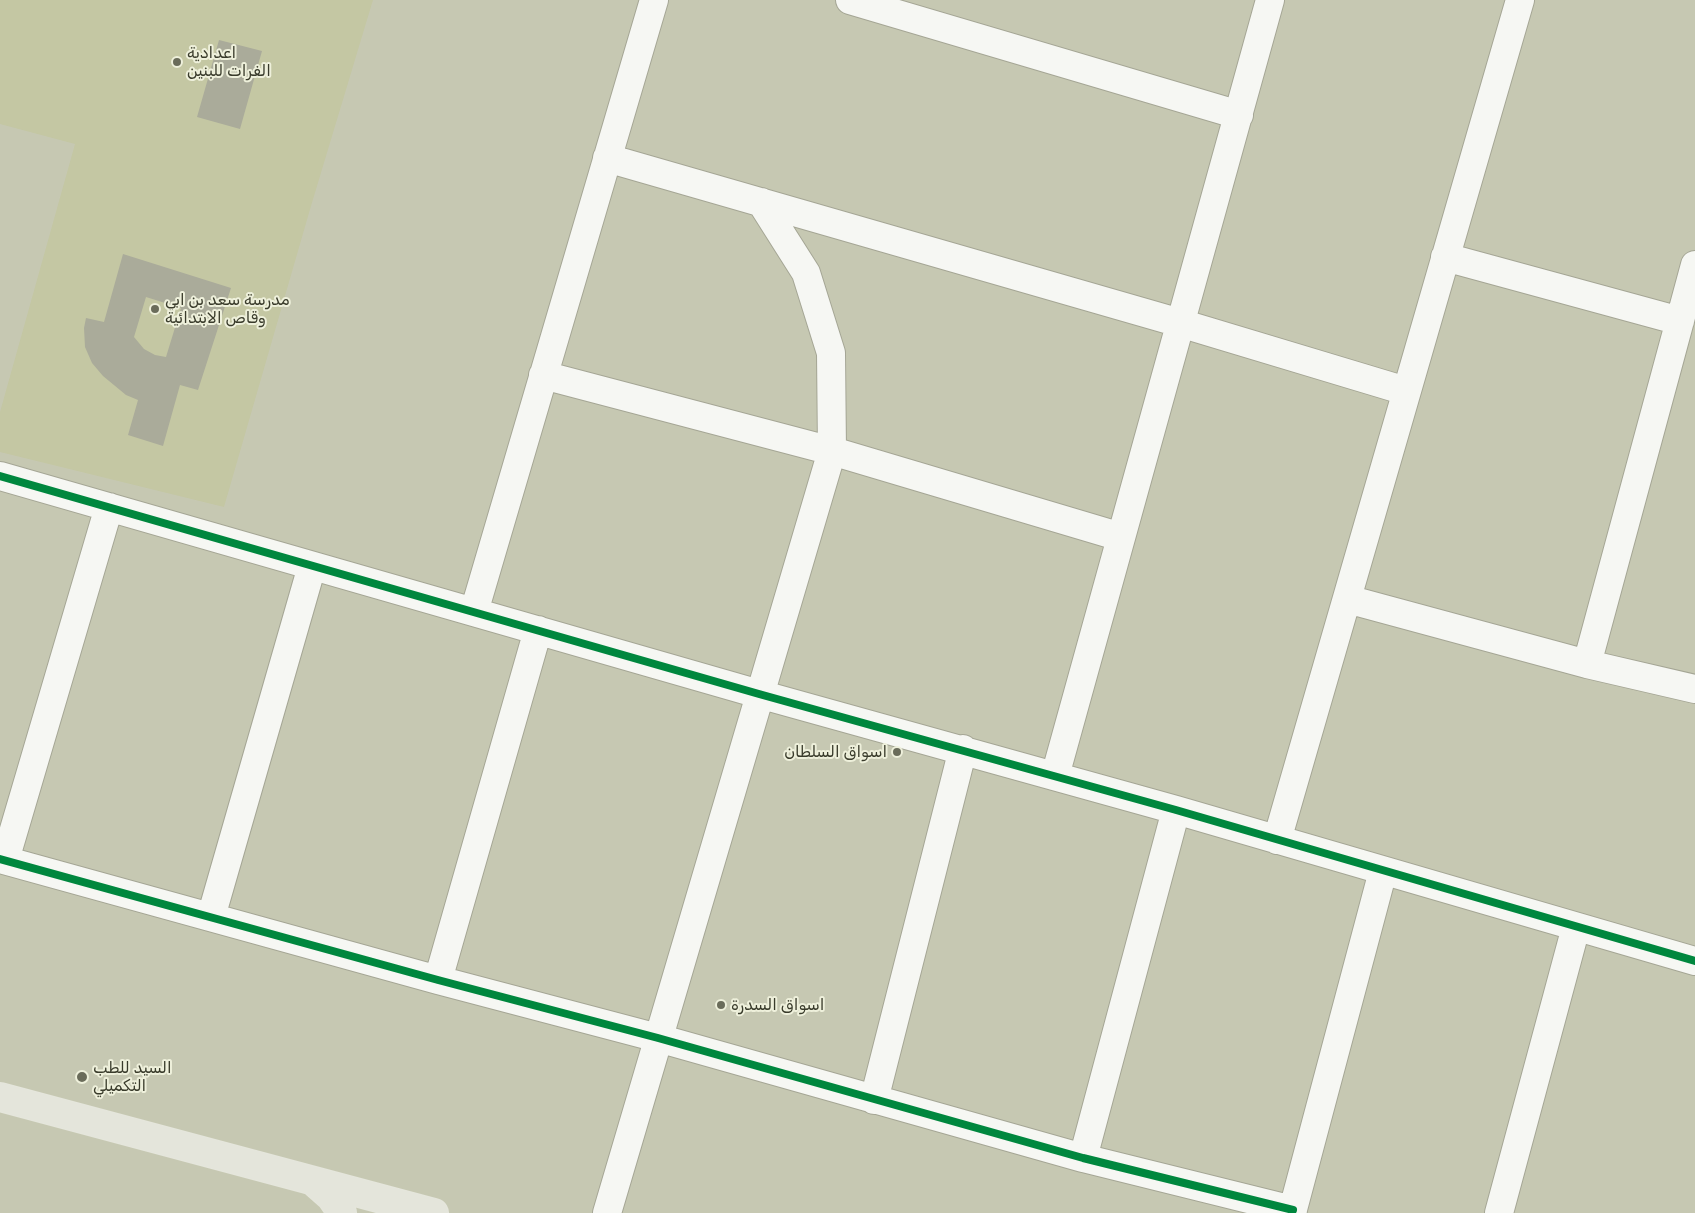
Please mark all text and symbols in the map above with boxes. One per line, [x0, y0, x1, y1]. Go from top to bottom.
place label: اعدادية الفرات للبنين [187, 43, 271, 81]
marker: اعدادية الفرات للبنين [171, 56, 183, 68]
place label: مدرسة سعد بن ابي وقاص الابتدائية [165, 290, 290, 328]
marker: مدرسة سعد بن ابي وقاص الابتدائية [149, 303, 161, 315]
place label: اسواق السلطان [784, 742, 887, 762]
marker: اسواق السلطان [891, 746, 903, 758]
place label: اسواق السدرة [731, 995, 824, 1015]
marker: اسواق السدرة [715, 999, 727, 1011]
place label: السيد للطب التكميلي [93, 1058, 172, 1096]
marker: السيد للطب التكميلي [75, 1070, 89, 1084]

